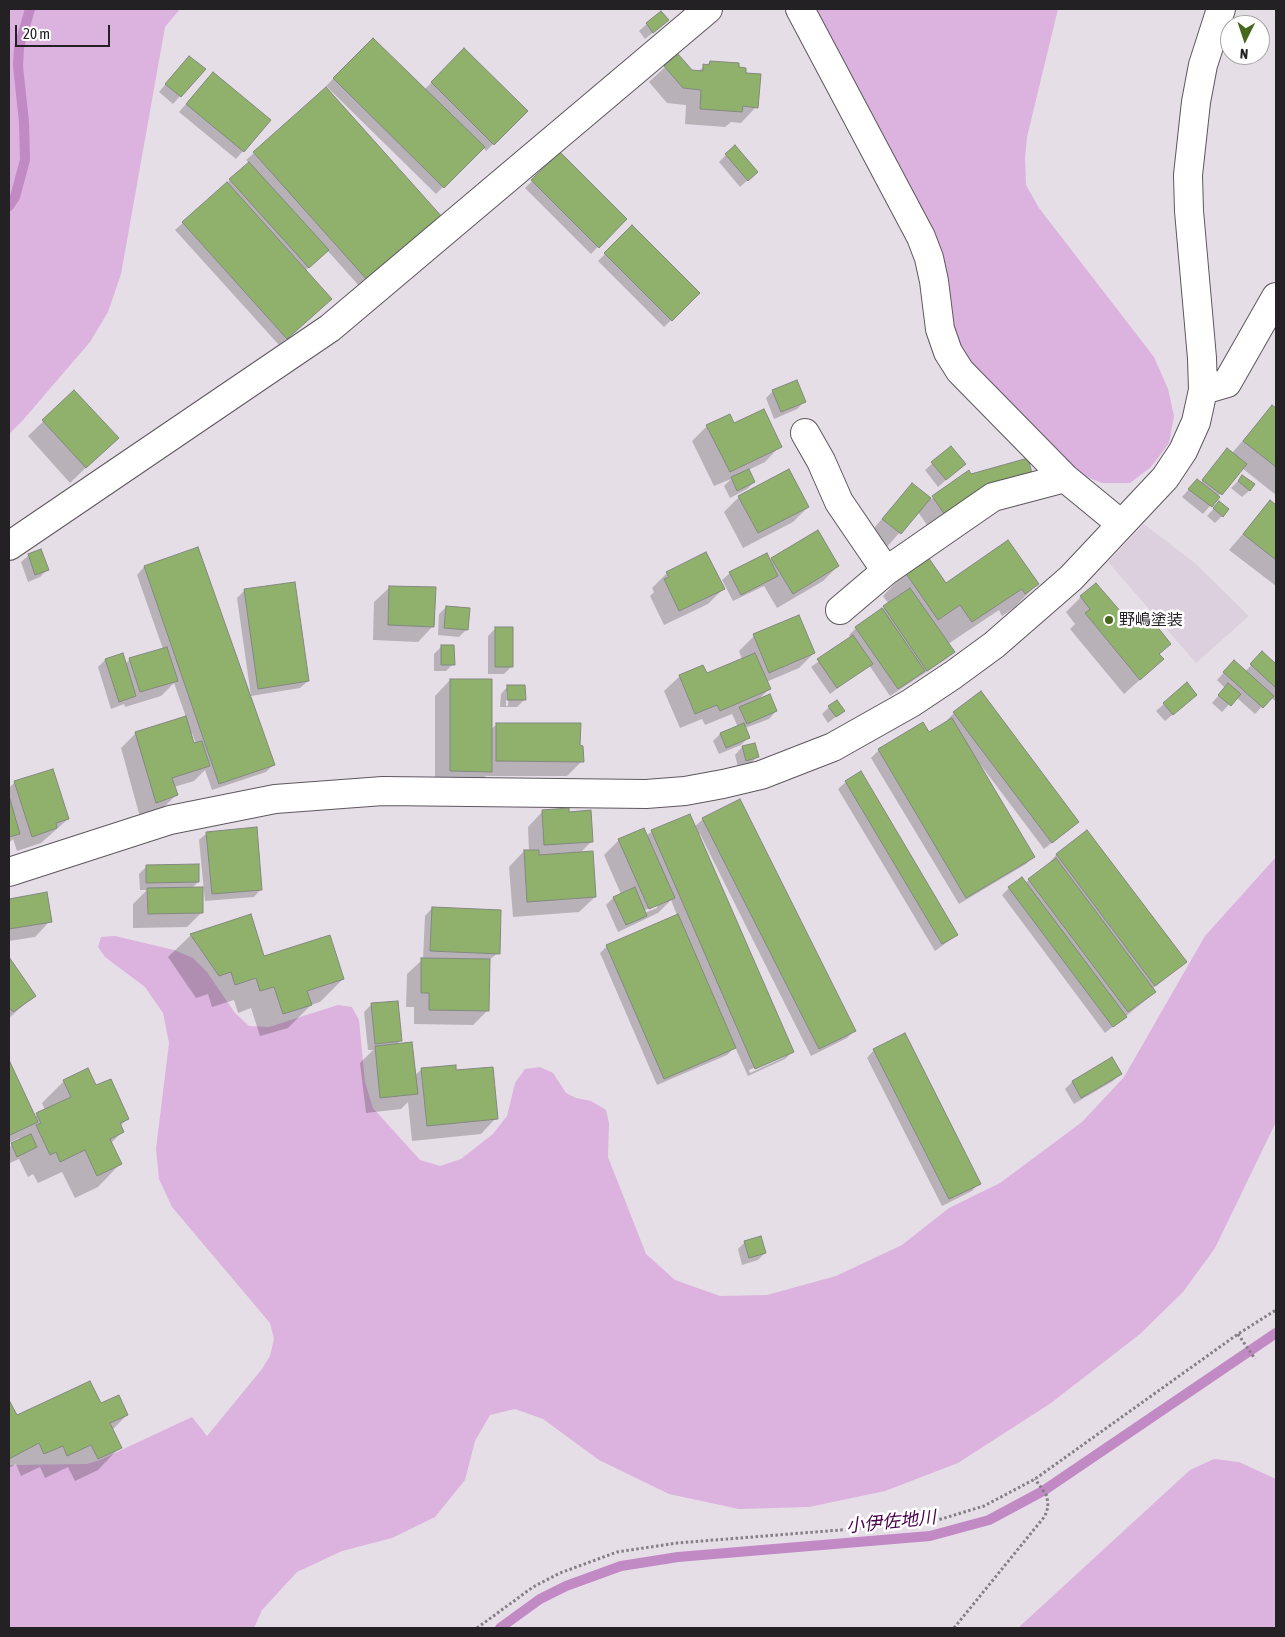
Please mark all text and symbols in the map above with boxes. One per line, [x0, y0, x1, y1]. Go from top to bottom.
scale bar [18, 15, 112, 47]
north arrow [1220, 15, 1270, 65]
text: 20 m [23, 25, 50, 42]
text: N [1239, 46, 1249, 62]
place label: 野嶋塗装 [1119, 610, 1183, 630]
marker: 野嶋塗装 [1103, 614, 1115, 626]
water label: 小伊佐地川 [845, 1507, 937, 1537]

